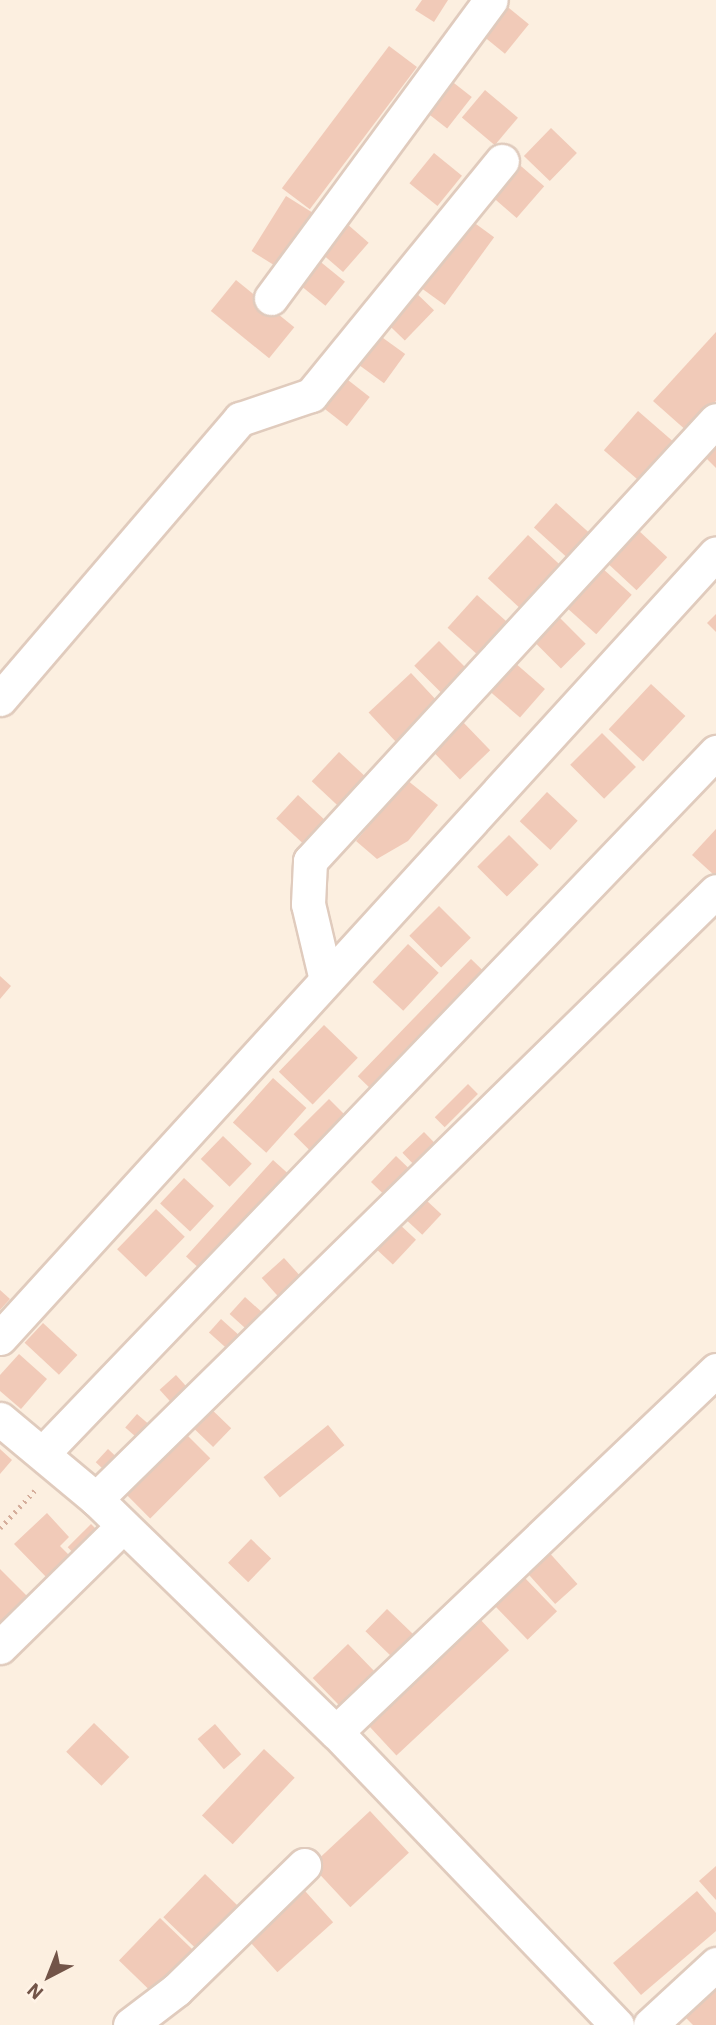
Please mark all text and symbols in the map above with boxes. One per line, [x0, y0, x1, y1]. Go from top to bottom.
north arrow [14, 1941, 84, 2011]
text: N [22, 1978, 48, 2005]

